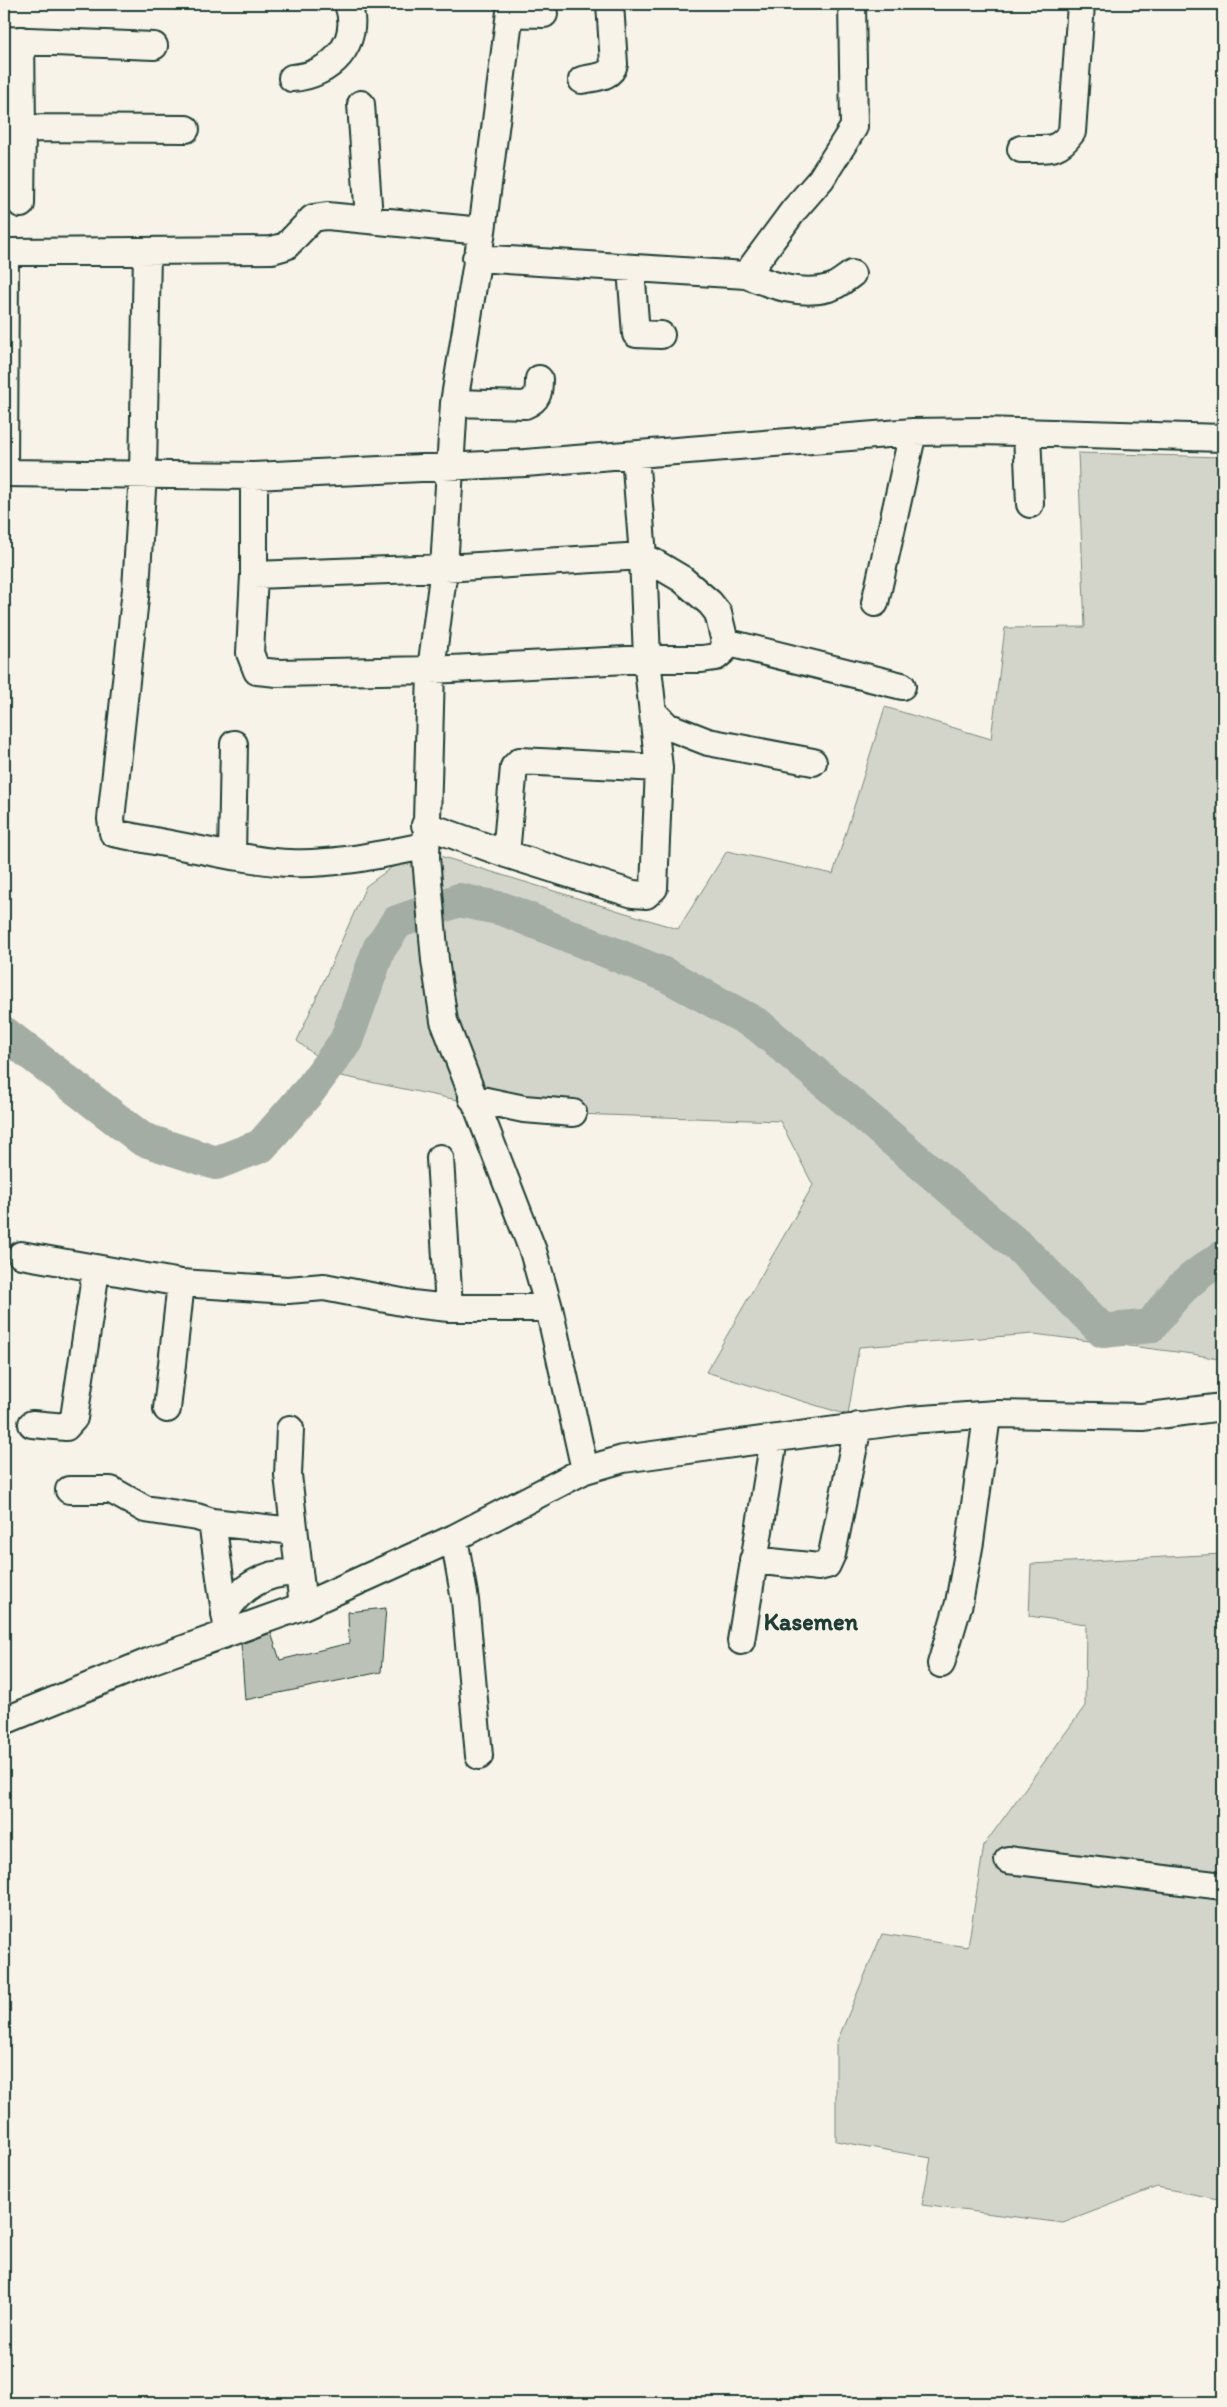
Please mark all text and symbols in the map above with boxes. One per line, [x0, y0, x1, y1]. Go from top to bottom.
district label: Kasemen [764, 1607, 859, 1636]

